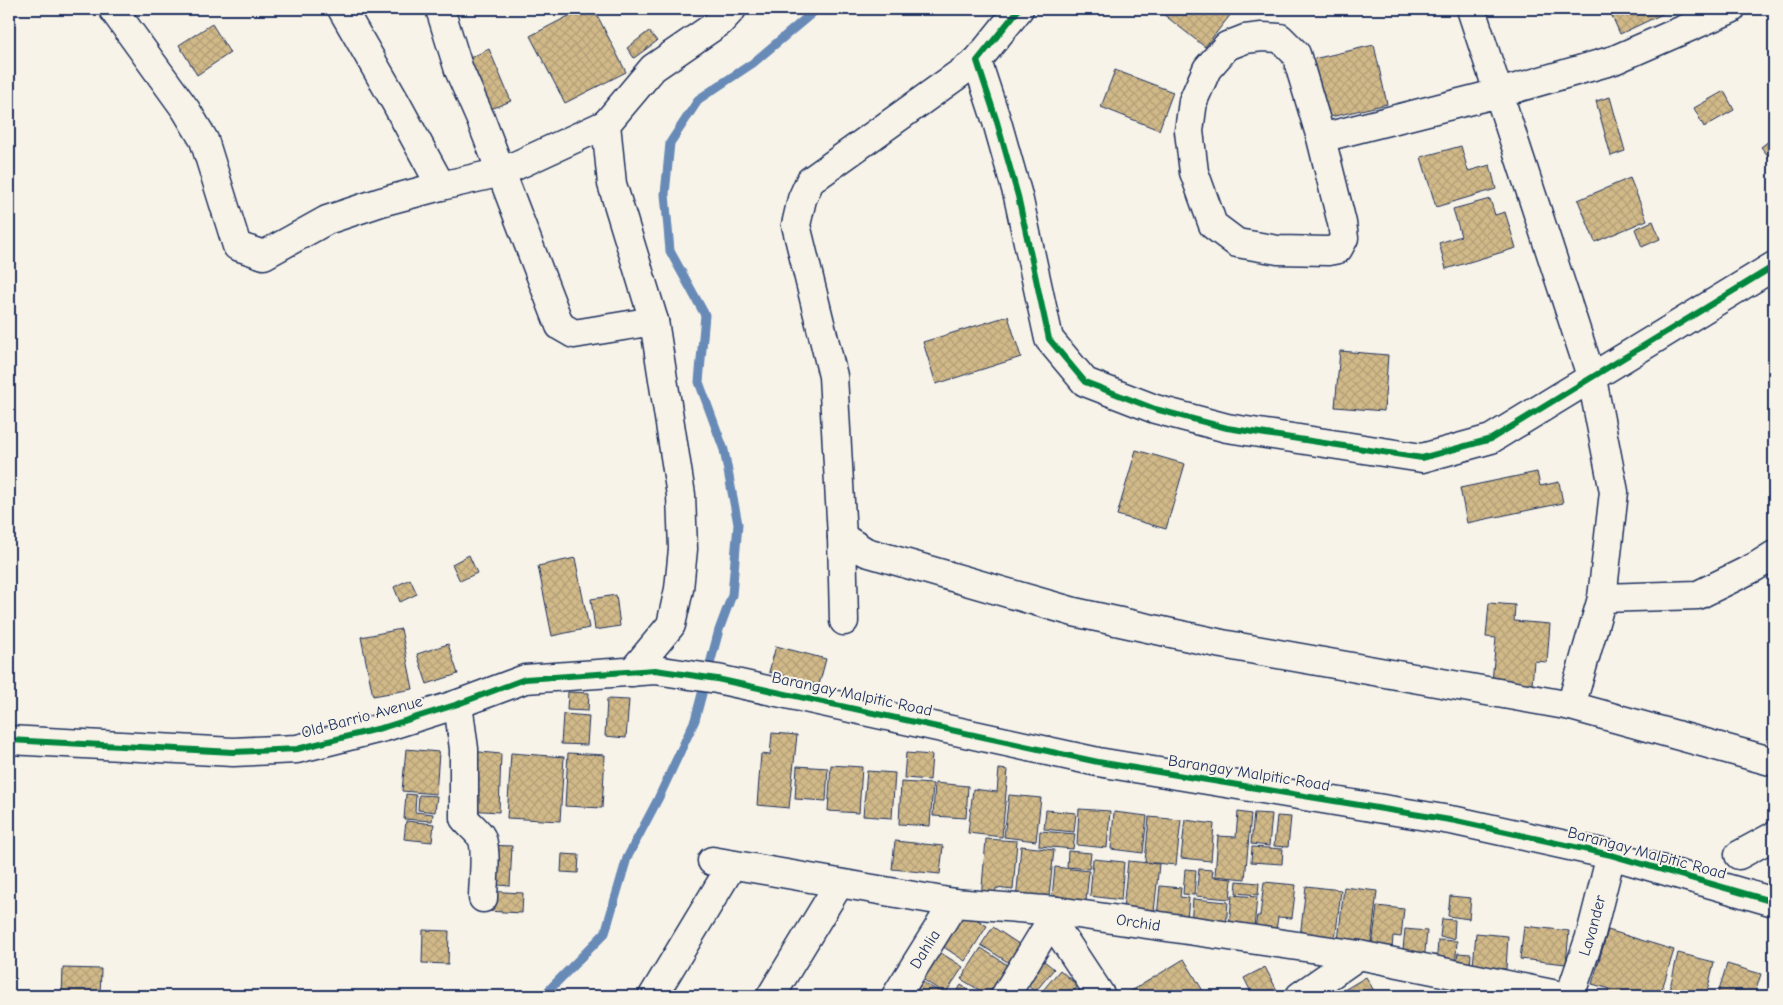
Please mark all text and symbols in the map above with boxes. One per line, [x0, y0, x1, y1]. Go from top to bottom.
street label: Barangay Malpitic Road [770, 668, 934, 720]
street label: Old Barrio Avenue [299, 692, 425, 742]
street label: Barangay Malpitic Road [1167, 751, 1331, 795]
street label: Barangay Malpitic Road [1566, 823, 1728, 883]
street label: Lavander [1575, 893, 1610, 958]
street label: Orchid [1115, 911, 1162, 935]
street label: Dahlia [906, 927, 944, 972]

